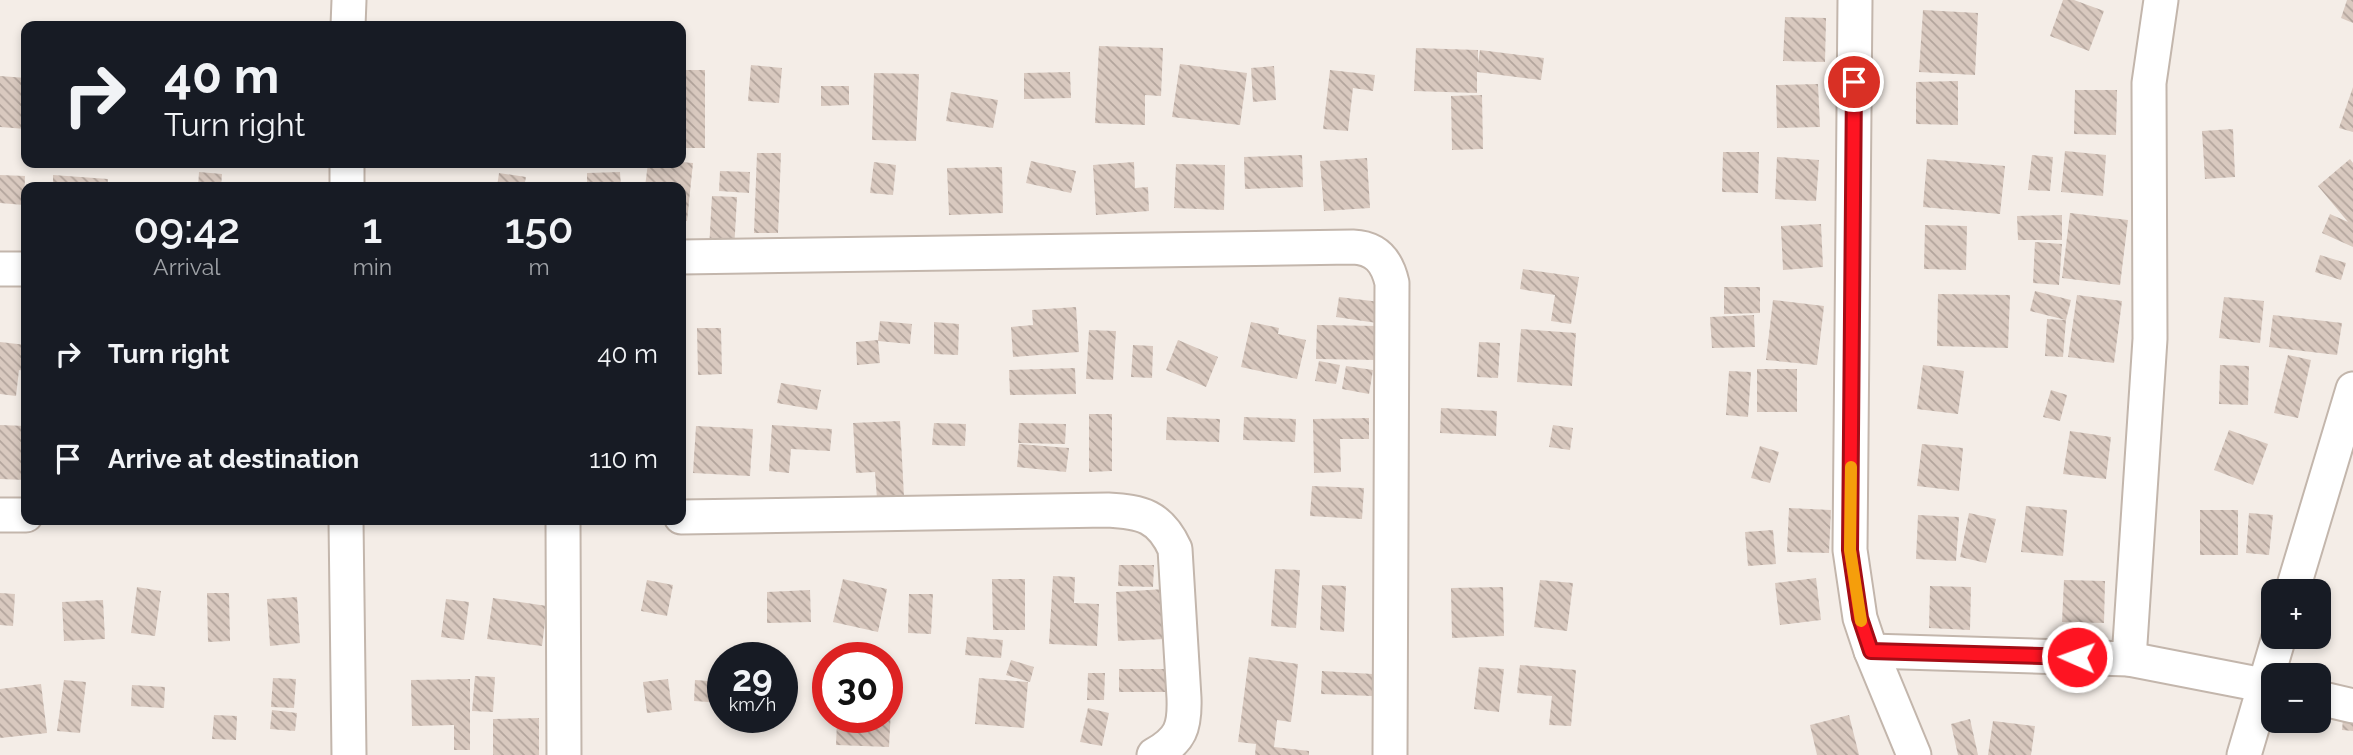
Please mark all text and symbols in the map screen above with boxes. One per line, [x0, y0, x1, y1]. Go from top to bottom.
text: 40 m [164, 47, 279, 104]
icon: right [49, 49, 140, 140]
pin [1824, 52, 1884, 112]
icon: arrive [1835, 63, 1873, 101]
text: Turn right [164, 106, 305, 143]
text: 09:42 [134, 204, 240, 253]
text: 1 [363, 204, 382, 253]
text: 150 [505, 204, 573, 253]
text: Arrival [153, 253, 221, 280]
text: min [353, 253, 392, 280]
text: m [529, 253, 550, 280]
icon: right [49, 335, 87, 373]
text: Turn right [108, 339, 229, 369]
text: 40 m [597, 339, 658, 369]
icon: arrive [49, 440, 87, 478]
text: Arrive at destination [108, 444, 359, 474]
text: 110 m [589, 444, 658, 474]
map controls [2261, 579, 2331, 733]
button: + [2261, 579, 2331, 649]
position arrow [2040, 620, 2114, 694]
speed limit sign: 30 [812, 642, 903, 733]
text: 29 [732, 658, 773, 699]
button: − [2261, 663, 2331, 733]
text: km/h [729, 694, 776, 715]

